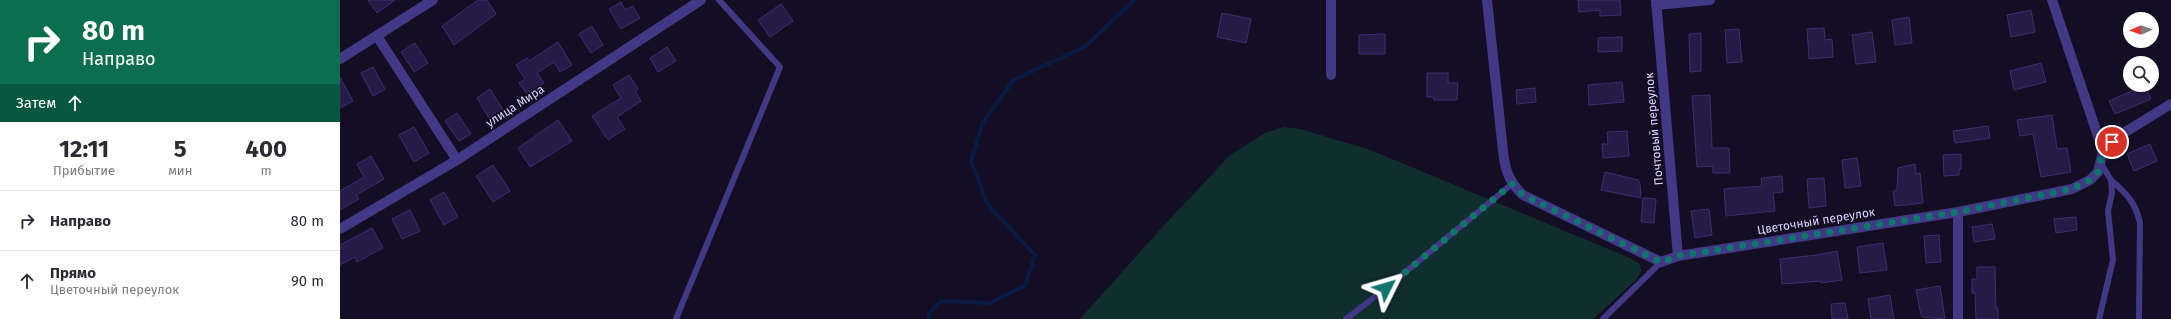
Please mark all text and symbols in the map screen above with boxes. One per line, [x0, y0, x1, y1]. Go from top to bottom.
north arrow [2123, 12, 2159, 48]
map controls [2123, 12, 2159, 92]
text: 80 m [82, 14, 145, 47]
icon: right [16, 16, 68, 68]
text: Направо [82, 48, 156, 70]
button: search [2123, 56, 2159, 92]
street label: Почтовый переулок [1642, 71, 1666, 186]
street label: улица Мира [483, 82, 547, 130]
icon: ahead [64, 92, 86, 114]
text: Затем [16, 94, 56, 112]
pin [2095, 125, 2129, 159]
icon: arrive [2101, 131, 2123, 153]
text: 12:11 [59, 135, 109, 163]
text: 5 [174, 135, 187, 163]
text: 400 [245, 135, 287, 163]
text: Прибытие [53, 163, 115, 178]
text: мин [168, 163, 192, 178]
text: m [261, 163, 272, 178]
street label: Цветочный переулок [1756, 205, 1877, 237]
icon: right [16, 210, 38, 232]
text: Направо [50, 212, 111, 230]
text: 80 m [291, 212, 324, 230]
text: Прямо [50, 264, 96, 282]
position arrow [1365, 267, 1407, 309]
icon: ahead [16, 270, 38, 292]
text: 90 m [291, 272, 324, 290]
text: Цветочный переулок [50, 282, 179, 297]

